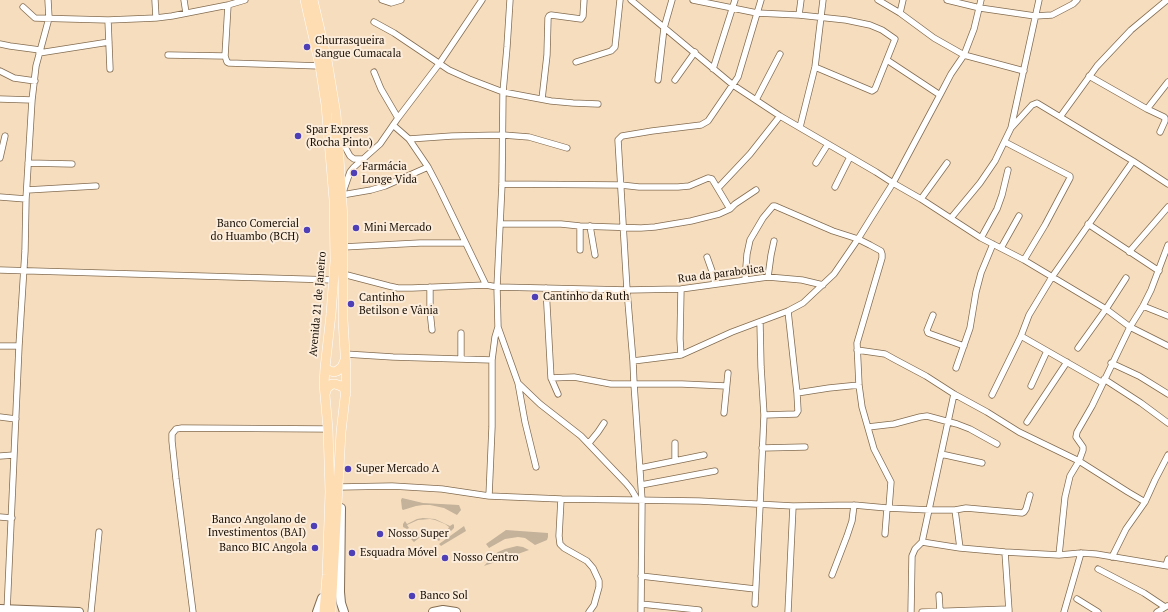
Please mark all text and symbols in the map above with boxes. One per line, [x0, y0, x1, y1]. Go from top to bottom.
place label: Churrasqueira Sangue Cumacala [315, 34, 401, 60]
marker: Churrasqueira Sangue Cumacala [302, 42, 312, 52]
place label: Spar Express (Rocha Pinto) [306, 123, 373, 149]
marker: Spar Express (Rocha Pinto) [293, 131, 303, 141]
place label: Farmácia Longe Vida [362, 160, 417, 186]
marker: Farmácia Longe Vida [349, 168, 359, 178]
place label: Banco Comercial do Huambo (BCH) [211, 217, 299, 243]
place label: Mini Mercado [364, 221, 432, 235]
marker: Mini Mercado [351, 223, 361, 233]
marker: Banco Comercial do Huambo (BCH) [302, 225, 312, 235]
street label: Avenida 21 de Janeiro [307, 251, 329, 357]
street label: Rua da parabolica [677, 262, 765, 286]
place label: Cantinho da Ruth [543, 290, 630, 304]
place label: Cantinho Betilson e Vânia [359, 291, 438, 317]
marker: Cantinho da Ruth [530, 292, 540, 302]
marker: Cantinho Betilson e Vânia [346, 299, 356, 309]
place label: Super Mercado A [356, 462, 439, 476]
marker: Super Mercado A [343, 464, 353, 474]
place label: Banco Angolano de Investimentos (BAI) [208, 513, 306, 539]
marker: Banco Angolano de Investimentos (BAI) [309, 521, 319, 531]
place label: Nosso Super [388, 527, 449, 541]
marker: Nosso Super [375, 529, 385, 539]
place label: Banco BIC Angola [219, 541, 307, 555]
marker: Banco BIC Angola [310, 543, 320, 553]
place label: Esquadra Móvel [360, 546, 437, 560]
marker: Esquadra Móvel [347, 548, 357, 558]
place label: Nosso Centro [453, 551, 519, 565]
marker: Nosso Centro [440, 553, 450, 563]
place label: Banco Sol [420, 589, 468, 603]
marker: Banco Sol [407, 591, 417, 601]

